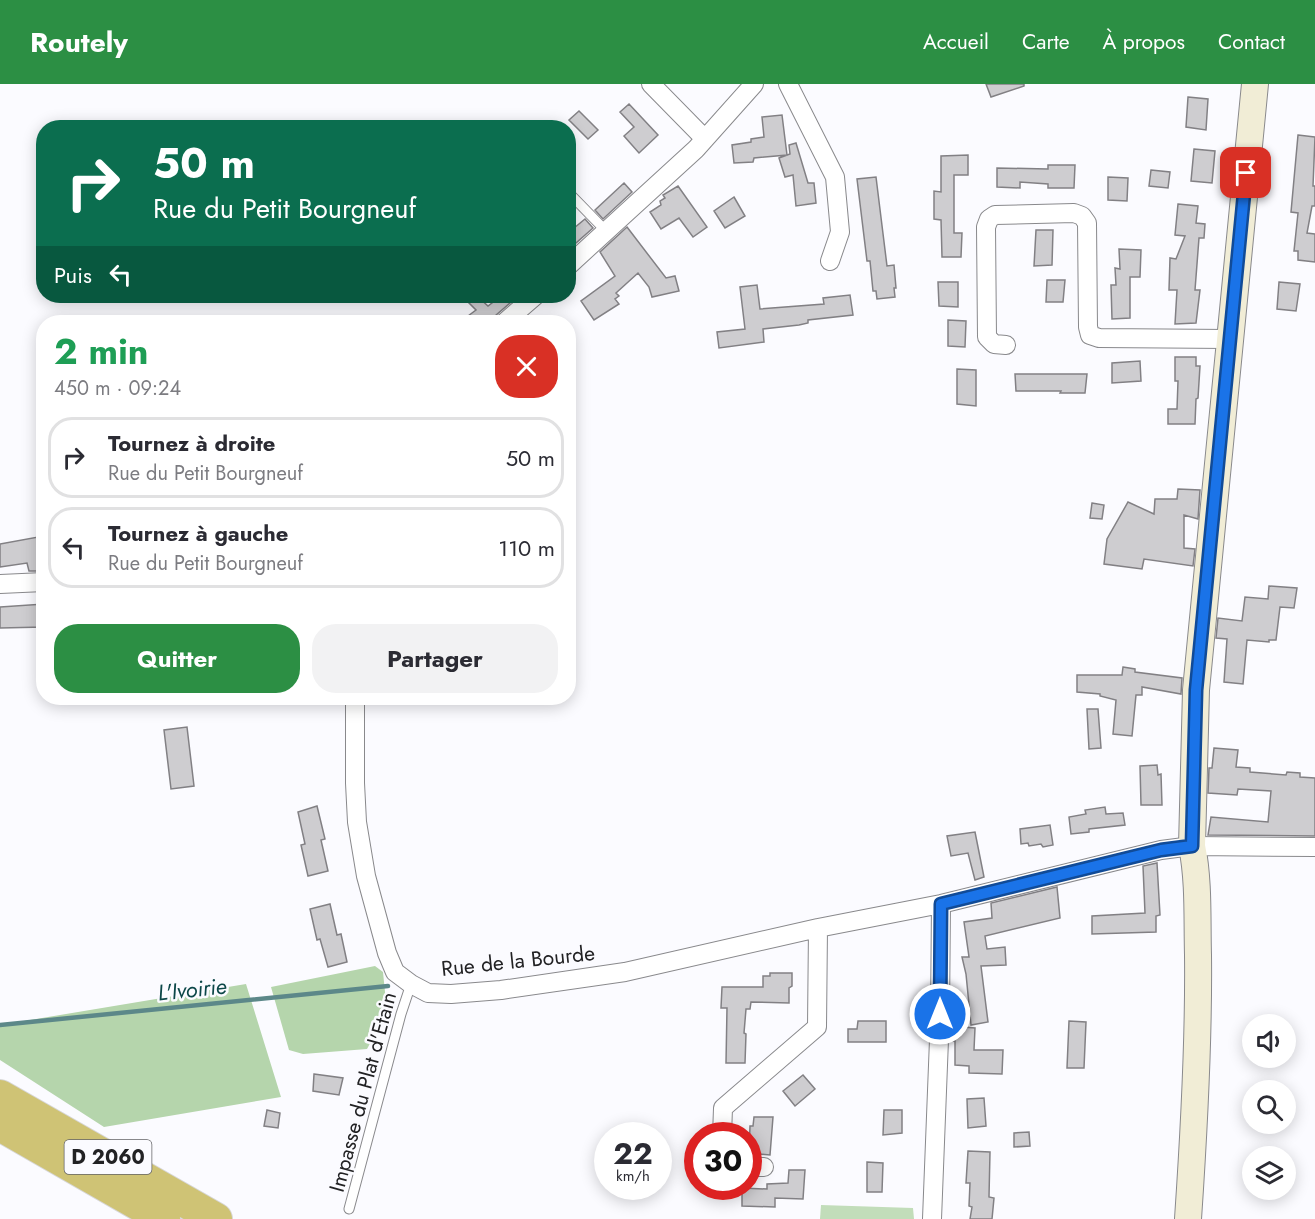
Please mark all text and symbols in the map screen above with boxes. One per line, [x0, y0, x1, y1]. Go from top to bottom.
text: Routely [30, 22, 128, 63]
text: Accueil [923, 27, 989, 57]
text: Carte [1022, 27, 1070, 57]
text: À propos [1103, 27, 1185, 57]
text: Contact [1218, 27, 1285, 57]
text: 50 m [153, 133, 255, 194]
icon: right [54, 144, 132, 222]
pin [1220, 147, 1271, 198]
icon: arrive [1229, 156, 1262, 189]
text: Rue du Petit Bourgneuf [153, 189, 416, 228]
icon: left [104, 258, 137, 291]
text: Puis [54, 259, 92, 291]
text: 2 min [54, 325, 149, 377]
button: close [495, 335, 558, 398]
text: 450 m · 09:24 [54, 374, 181, 403]
text: Tournez à droite [108, 427, 275, 459]
icon: right [57, 441, 90, 474]
text: 50 m [506, 442, 555, 474]
text: Rue du Petit Bourgneuf [108, 459, 303, 488]
text: Tournez à gauche [108, 517, 288, 549]
icon: left [57, 531, 90, 564]
text: 110 m [498, 532, 555, 564]
text: Rue du Petit Bourgneuf [108, 549, 303, 578]
button: Quitter [54, 624, 300, 693]
button: Partager [312, 624, 558, 693]
street label: Rue de la Bourde [440, 938, 597, 984]
water label: L'Ivoirie [156, 969, 228, 1009]
position arrow [908, 982, 972, 1046]
street label: Impasse du Plat d'Etain [322, 989, 404, 1195]
map controls [1242, 1014, 1296, 1200]
button: sound [1242, 1014, 1296, 1068]
button: search [1242, 1080, 1296, 1134]
speed limit sign: 30 [684, 1122, 762, 1200]
text: 22 [613, 1132, 653, 1175]
road number: D 2060 [64, 1140, 152, 1174]
button: layers [1242, 1146, 1296, 1200]
text: km/h [616, 1165, 650, 1187]

